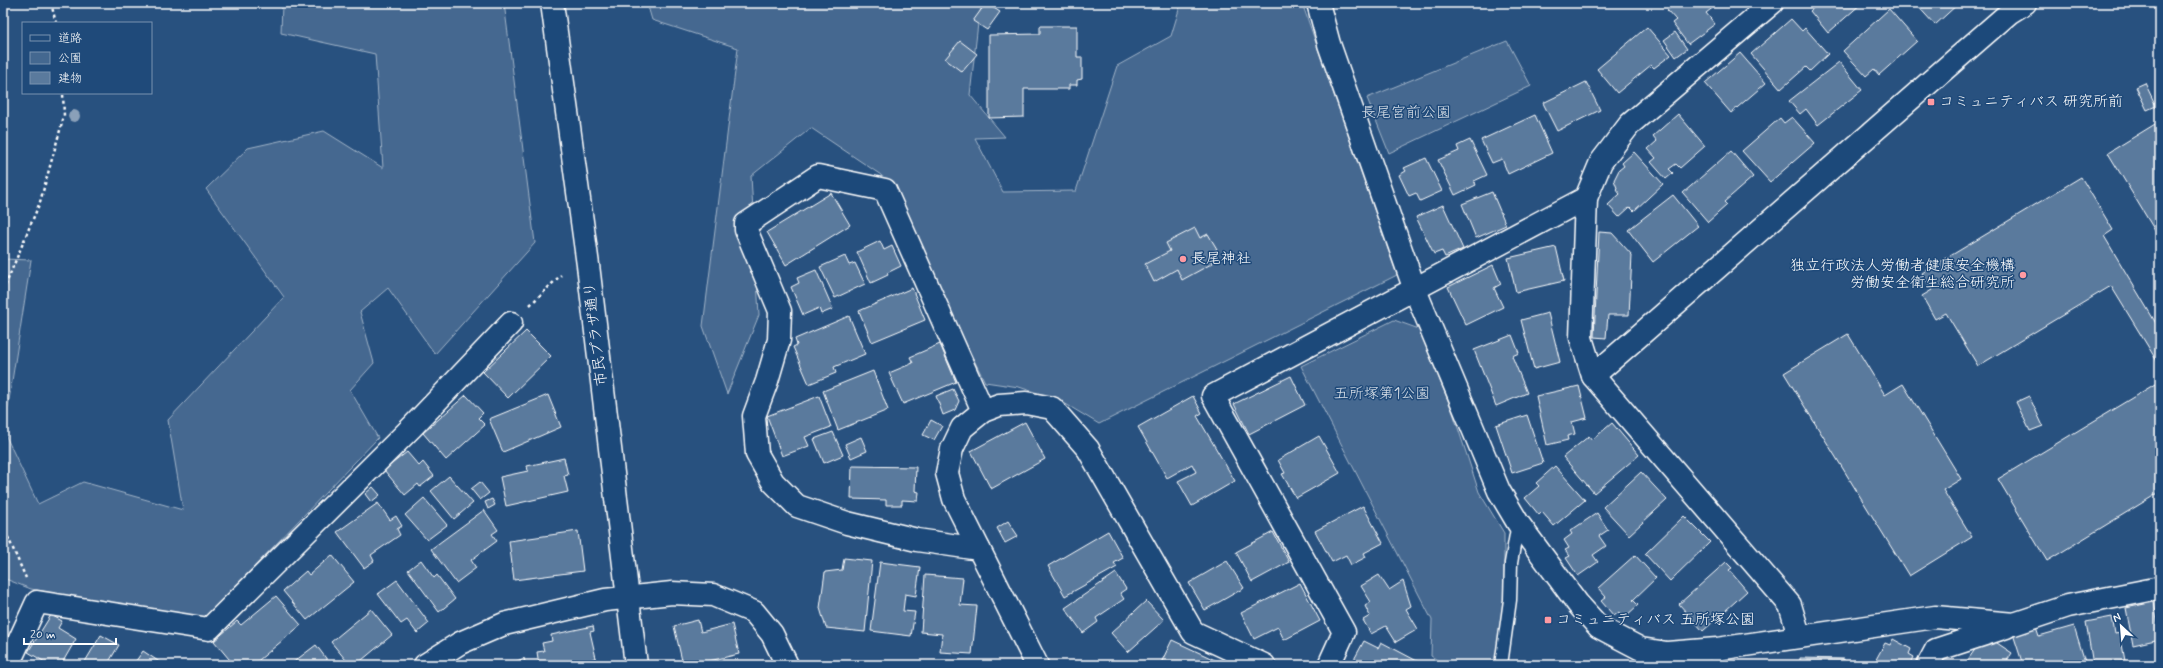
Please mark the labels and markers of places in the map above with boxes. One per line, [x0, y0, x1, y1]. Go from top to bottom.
place label: コミュニティバス 研究所前 [1939, 92, 2123, 112]
marker: コミュニティバス 研究所前 [1926, 97, 1936, 107]
place label: 長尾神社 [1191, 249, 1251, 269]
marker: 長尾神社 [1178, 254, 1188, 264]
place label: 独立行政法人労働者健康安全機構 労働安全衛生総合研究所 [1790, 256, 2015, 293]
marker: 独立行政法人労働者健康安全機構 労働安全衛生総合研究所 [2018, 270, 2028, 280]
place label: コミュニティバス 五所塚公園 [1556, 610, 1755, 630]
marker: コミュニティバス 五所塚公園 [1543, 615, 1553, 625]

